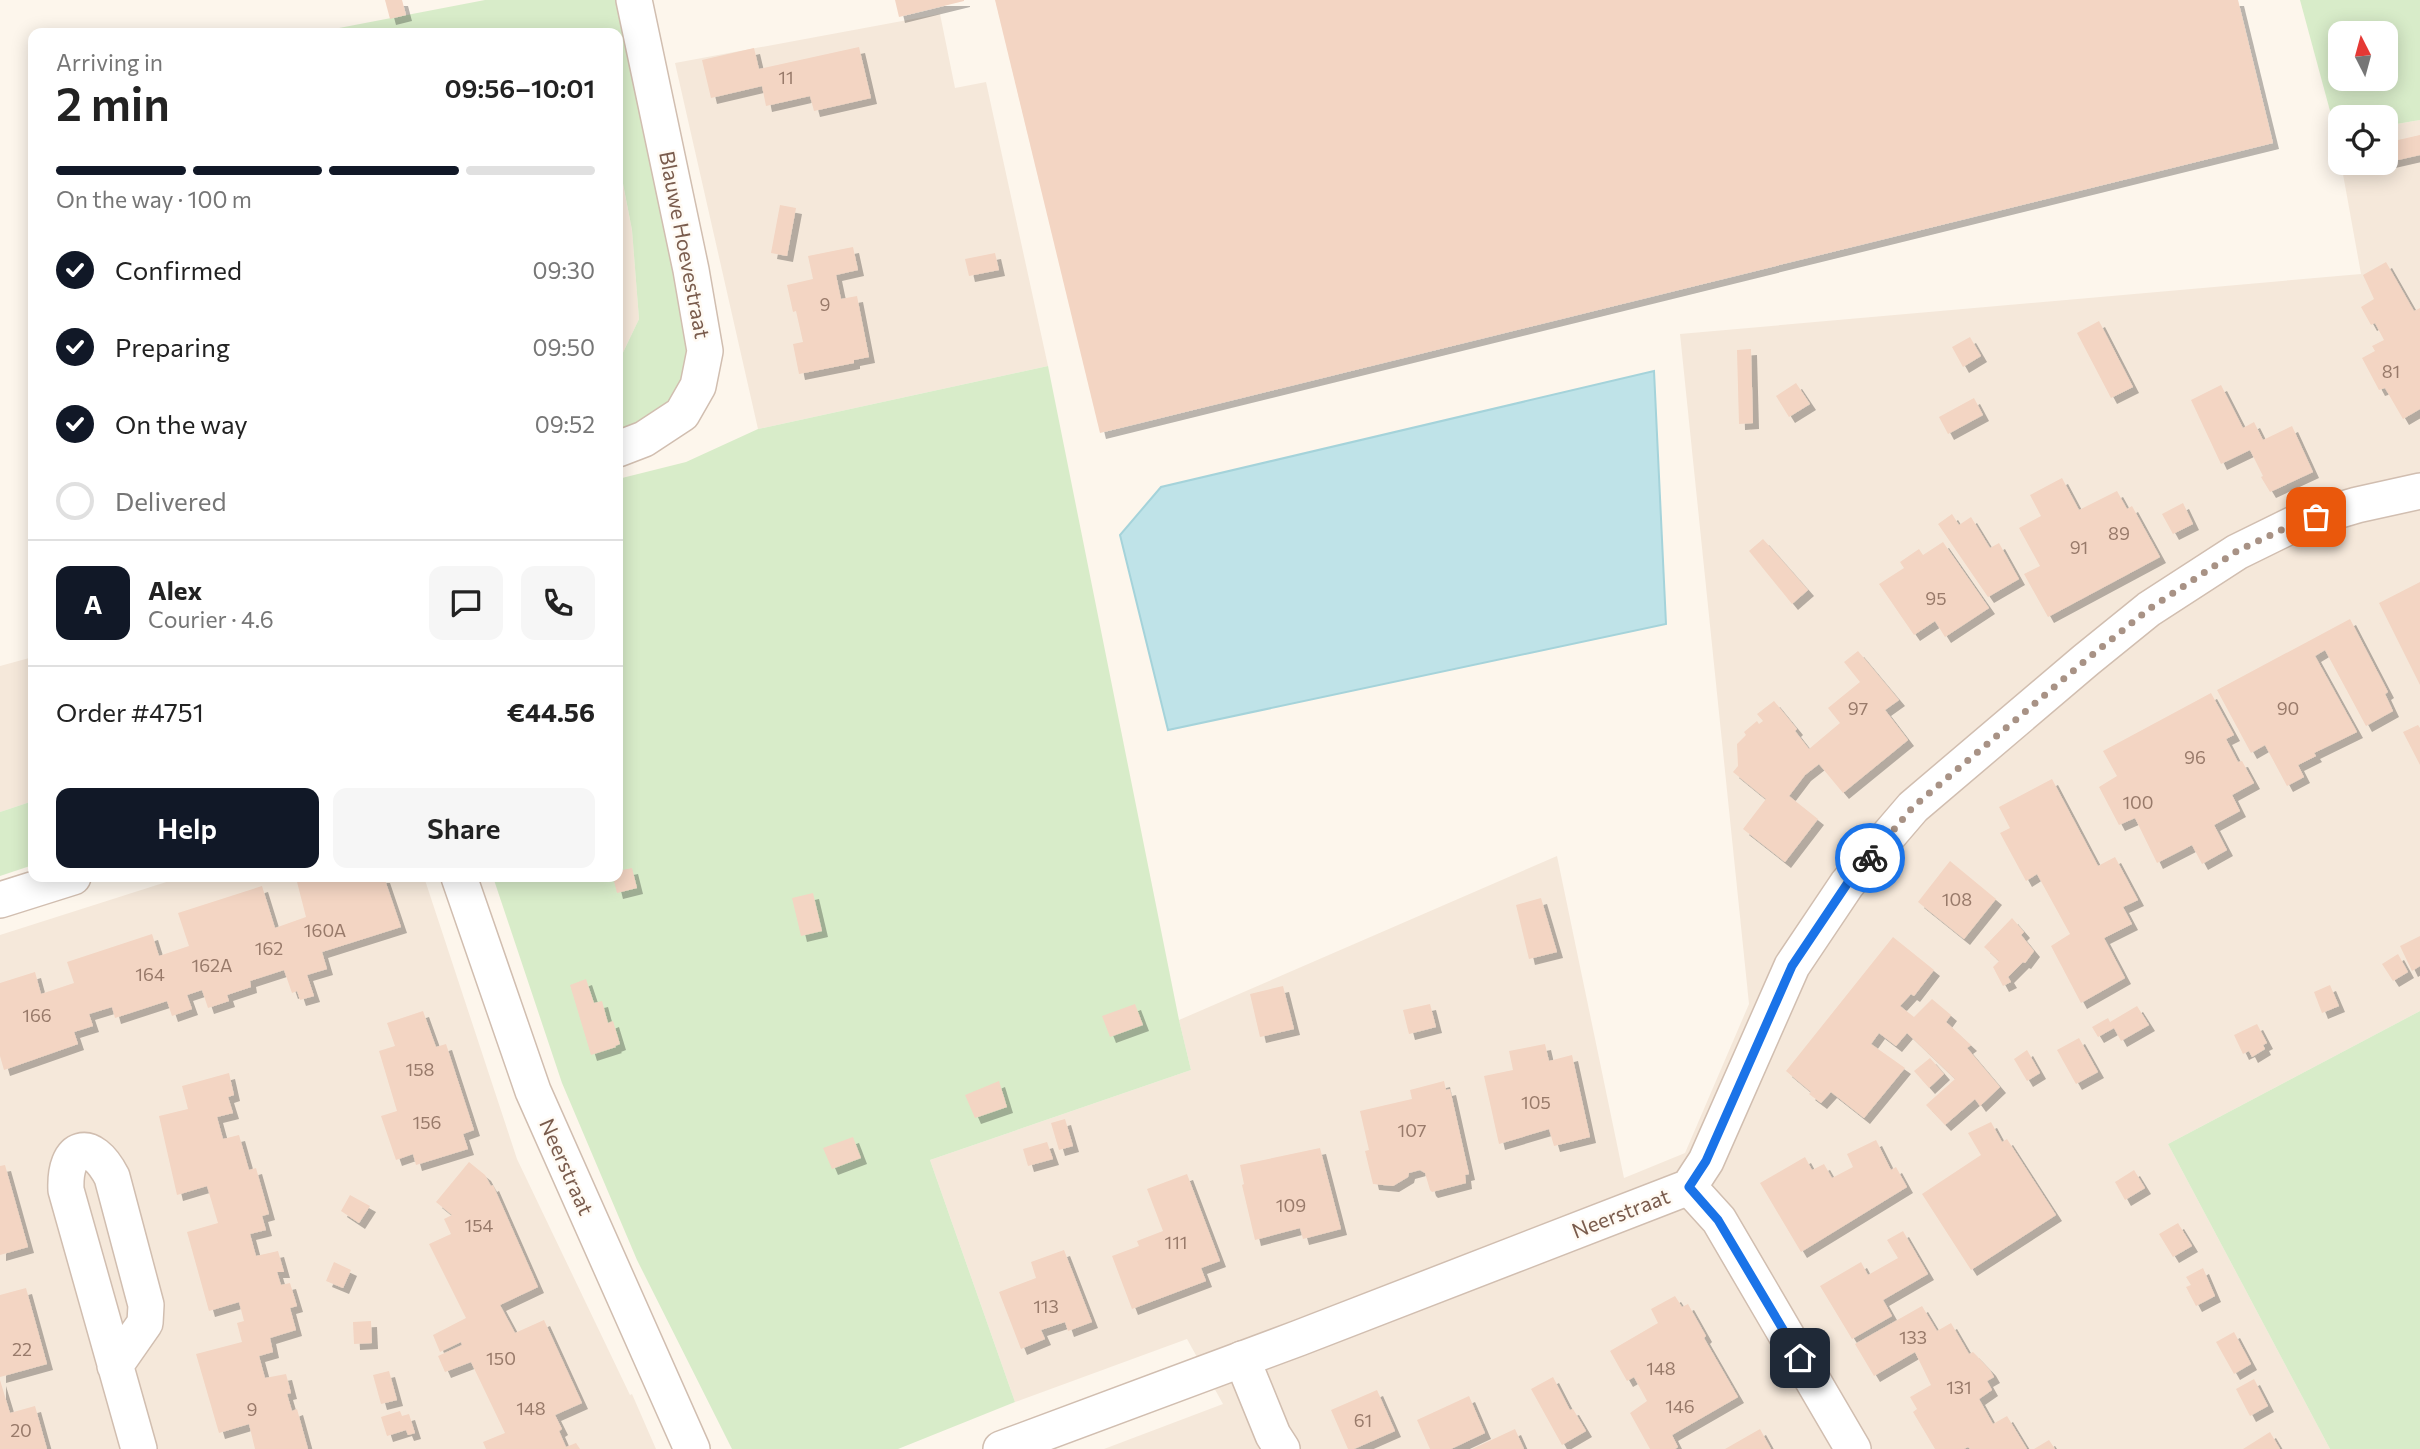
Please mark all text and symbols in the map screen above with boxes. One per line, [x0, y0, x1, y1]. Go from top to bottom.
north arrow [2328, 21, 2398, 91]
map controls [2328, 21, 2398, 175]
text: Arriving in [56, 48, 163, 76]
house number: 11 [778, 66, 794, 88]
text: 09:56–10:01 [444, 72, 595, 103]
text: 2 min [56, 74, 170, 130]
button: locate [2328, 105, 2398, 175]
street label: Blauwe Hoevestraat [655, 149, 716, 341]
text: On the way · 100 m [56, 185, 252, 213]
icon: check [56, 251, 94, 289]
text: Confirmed [115, 254, 242, 285]
text: 09:30 [532, 256, 595, 284]
house number: 9 [820, 293, 830, 315]
icon: check [56, 328, 94, 366]
text: Preparing [115, 331, 230, 362]
text: 09:50 [532, 333, 595, 361]
house number: 81 [2382, 360, 2400, 382]
icon: check [56, 405, 94, 443]
text: On the way [115, 408, 248, 439]
text: 09:52 [535, 410, 595, 438]
text: Delivered [115, 485, 226, 516]
pin [2286, 487, 2346, 547]
icon: bag [2297, 498, 2335, 536]
house number: 89 [2108, 522, 2130, 544]
house number: 91 [2070, 536, 2088, 558]
button: chat [429, 566, 503, 640]
button: phone [521, 566, 595, 640]
text: Alex [148, 574, 202, 605]
house number: 95 [1925, 587, 1947, 609]
text: A [84, 588, 102, 619]
text: Courier · 4.6 [148, 605, 274, 633]
text: Order #4751 [56, 696, 204, 727]
text: €44.56 [507, 696, 595, 727]
house number: 97 [1848, 697, 1868, 719]
house number: 90 [2277, 697, 2299, 719]
house number: 96 [2184, 746, 2206, 768]
button: Help [56, 788, 319, 868]
button: Share [333, 788, 595, 868]
house number: 100 [2122, 791, 2154, 813]
courier [1835, 823, 1905, 893]
icon: bike [1851, 839, 1889, 877]
house number: 108 [1942, 888, 1972, 910]
house number: 160A [304, 919, 346, 941]
house number: 162 [255, 937, 283, 959]
house number: 162A [192, 954, 232, 976]
house number: 164 [135, 963, 165, 985]
house number: 166 [22, 1004, 52, 1026]
house number: 158 [406, 1058, 435, 1080]
house number: 105 [1521, 1091, 1551, 1113]
house number: 156 [413, 1111, 441, 1133]
street label: Neerstraat [535, 1114, 600, 1218]
house number: 107 [1398, 1119, 1426, 1141]
street label: Neerstraat [1568, 1182, 1673, 1243]
house number: 109 [1276, 1194, 1306, 1216]
house number: 154 [465, 1214, 494, 1236]
house number: 111 [1164, 1231, 1188, 1253]
house number: 113 [1033, 1295, 1059, 1317]
house number: 133 [1899, 1326, 1927, 1348]
pin [1770, 1328, 1830, 1388]
house number: 22 [12, 1338, 32, 1360]
icon: home [1781, 1339, 1819, 1377]
house number: 150 [486, 1347, 516, 1369]
house number: 148 [1646, 1357, 1676, 1379]
house number: 131 [1946, 1376, 1972, 1398]
house number: 146 [1665, 1395, 1695, 1417]
house number: 148 [516, 1397, 546, 1419]
house number: 9 [247, 1398, 257, 1420]
house number: 61 [1354, 1409, 1372, 1431]
house number: 20 [10, 1419, 32, 1441]

